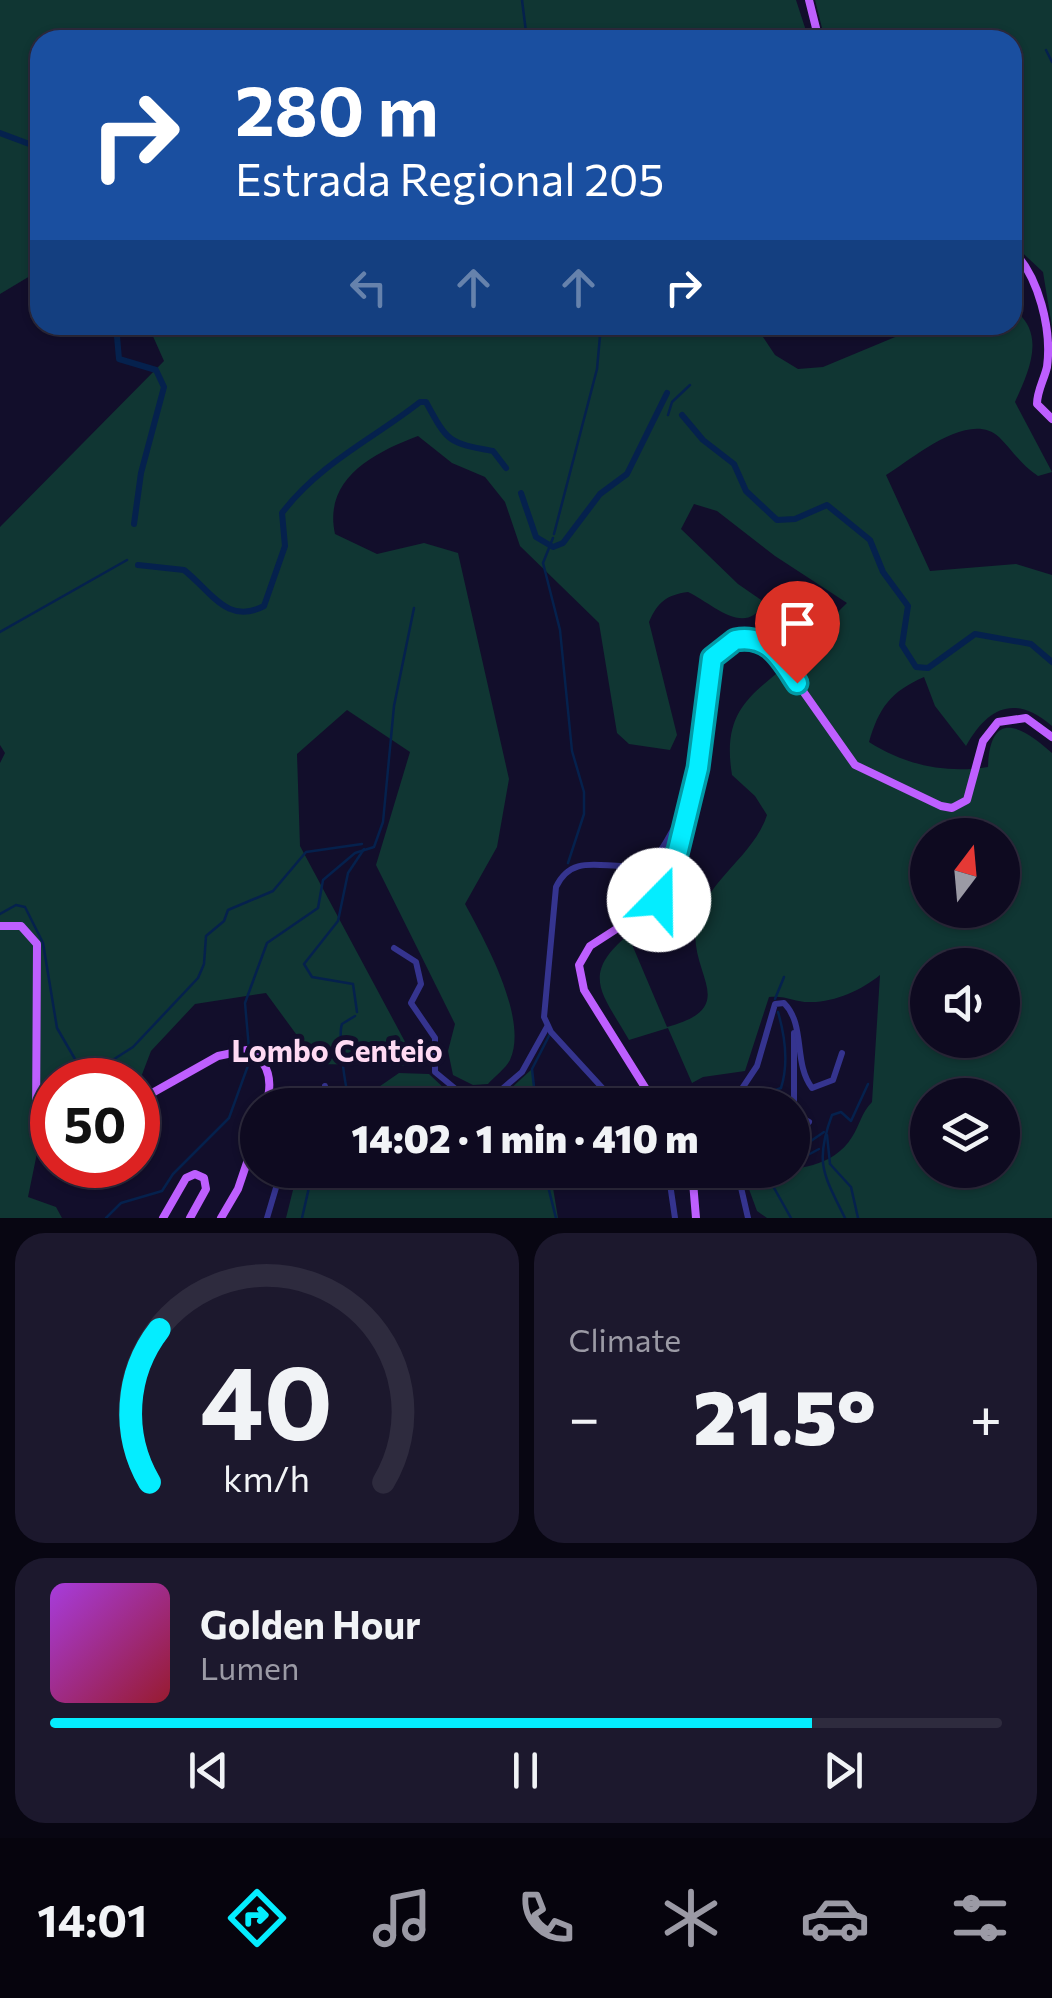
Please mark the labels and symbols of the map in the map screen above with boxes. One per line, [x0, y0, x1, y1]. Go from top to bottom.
pin [755, 581, 840, 684]
north arrow [910, 818, 1020, 928]
position arrow [607, 848, 711, 952]
district label: Lombo Centeio [231, 1031, 443, 1068]
speed limit sign: 50 [30, 1058, 160, 1188]

